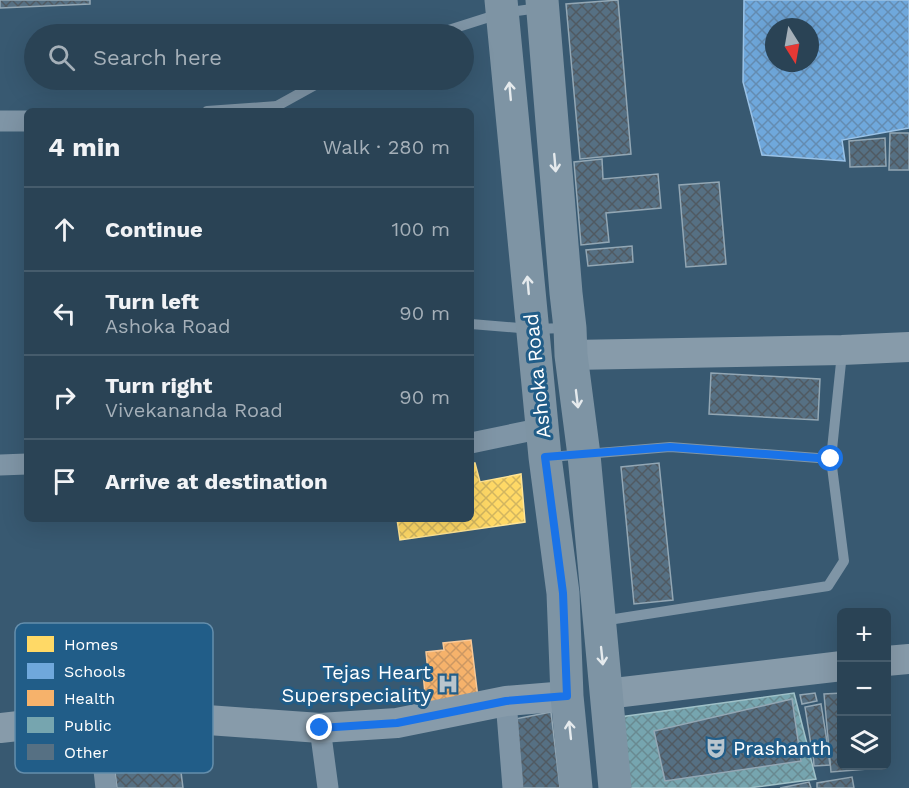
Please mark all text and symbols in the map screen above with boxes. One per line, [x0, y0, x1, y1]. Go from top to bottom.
north arrow [765, 18, 819, 72]
search box [24, 24, 474, 90]
icon: search [45, 41, 78, 74]
text: Search here [93, 45, 222, 70]
one-way arrow [504, 82, 515, 101]
text: 4 min [48, 132, 120, 162]
text: Walk · 280 m [323, 135, 450, 159]
one-way arrow [550, 153, 561, 172]
icon: ahead [48, 213, 81, 246]
text: Continue [105, 217, 203, 242]
text: 100 m [391, 217, 450, 241]
one-way arrow [522, 276, 533, 296]
text: Turn left [105, 289, 199, 314]
icon: left [48, 297, 81, 330]
text: 90 m [399, 301, 450, 325]
street label: Ashoka Road [518, 312, 556, 440]
text: Ashoka Road [105, 314, 231, 338]
text: Turn right [105, 373, 212, 398]
icon: right [48, 381, 81, 414]
text: 90 m [399, 385, 450, 409]
one-way arrow [571, 389, 582, 408]
text: Vivekananda Road [105, 398, 283, 422]
route start [817, 445, 843, 471]
icon: arrive [48, 465, 81, 498]
text: Arrive at destination [105, 469, 328, 494]
map controls [837, 608, 891, 770]
button: + [837, 608, 891, 662]
legend [15, 623, 213, 773]
text: Homes [64, 635, 118, 654]
one-way arrow [597, 645, 608, 665]
place label: Tejas Heart Superspeciality [282, 660, 432, 707]
text: Schools [64, 662, 126, 681]
button: − [837, 662, 891, 716]
hospital icon: Tejas Heart Superspeciality [436, 672, 460, 696]
text: Health [64, 689, 115, 708]
route end [306, 714, 332, 740]
text: Public [64, 716, 112, 735]
button: layers [837, 716, 891, 770]
one-way arrow [564, 720, 575, 740]
theatre icon: Prashanth [704, 736, 728, 760]
place label: Prashanth [733, 736, 832, 760]
text: Other [64, 743, 109, 762]

